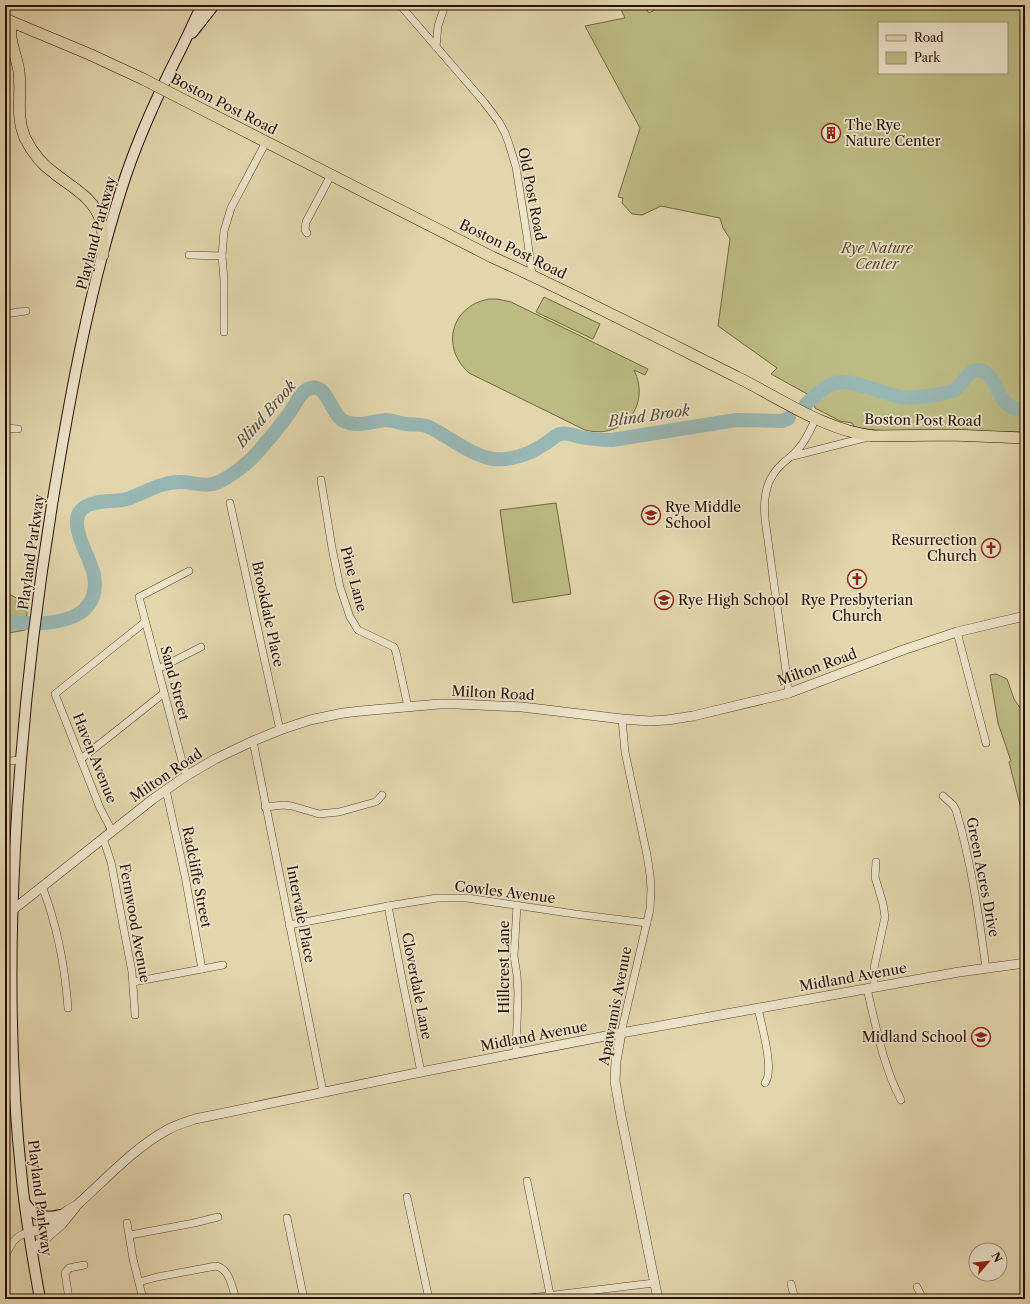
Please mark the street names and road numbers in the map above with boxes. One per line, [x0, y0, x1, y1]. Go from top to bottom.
street label: Boston Post Road [168, 69, 281, 139]
street label: Old Post Road [514, 146, 550, 243]
street label: Playland Parkway [72, 174, 120, 292]
street label: Boston Post Road [456, 215, 570, 283]
street label: Boston Post Road [864, 410, 982, 430]
street label: Playland Parkway [14, 493, 48, 611]
street label: Pine Lane [337, 544, 371, 614]
street label: Brookdale Place [248, 559, 288, 669]
street label: Sand Street [156, 644, 194, 722]
street label: Milton Road [775, 644, 860, 690]
street label: Milton Road [451, 682, 535, 704]
street label: Haven Avenue [69, 710, 121, 806]
street label: Milton Road [126, 744, 206, 806]
street label: Green Acres Drive [963, 815, 1003, 939]
street label: Radcliffe Street [178, 825, 216, 929]
street label: Fernwood Avenue [116, 862, 154, 984]
street label: Intervale Place [283, 864, 319, 964]
street label: Cowles Avenue [454, 877, 557, 907]
street label: Hillcrest Lane [495, 920, 513, 1014]
street label: Cloverdale Lane [398, 931, 436, 1041]
street label: Apawamis Avenue [594, 945, 635, 1068]
street label: Midland Avenue [798, 959, 908, 995]
street label: Midland Avenue [479, 1017, 589, 1055]
street label: Playland Parkway [24, 1139, 56, 1257]

